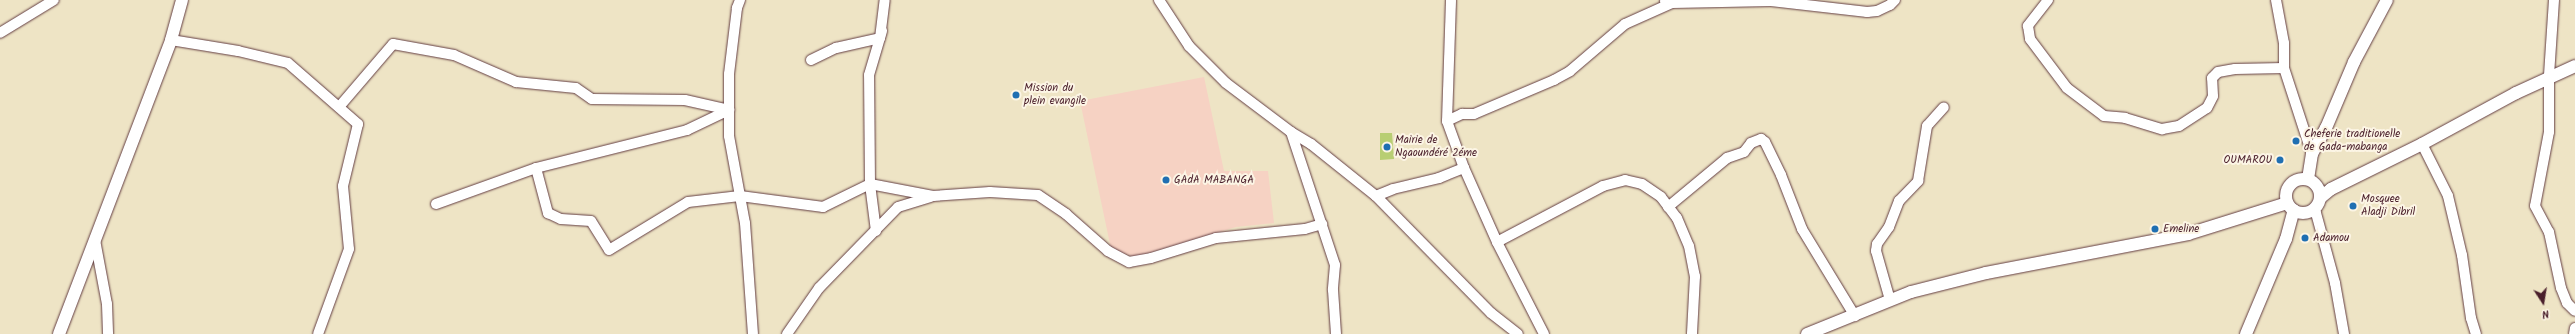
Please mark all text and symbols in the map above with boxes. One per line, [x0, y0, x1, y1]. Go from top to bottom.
place label: Mission du plein evangile [1024, 82, 1086, 108]
marker: Mission du plein evangile [1011, 90, 1021, 100]
place label: Cheferie traditionelle de Gada-mabanga [2304, 128, 2400, 154]
place label: Mairie de Ngaoundéré 2éme [1395, 134, 1477, 160]
marker: Cheferie traditionelle de Gada-mabanga [2291, 136, 2301, 146]
marker: Mairie de Ngaoundéré 2éme [1382, 142, 1392, 152]
place label: OUMAROU [2224, 153, 2272, 167]
marker: OUMAROU [2275, 155, 2285, 165]
place label: GAdA MABANGA [1174, 173, 1254, 187]
marker: GAdA MABANGA [1161, 175, 1171, 185]
place label: Mosquee Aladji Dibril [2361, 193, 2415, 219]
marker: Mosquee Aladji Dibril [2348, 201, 2358, 211]
place label: Emeline [2163, 222, 2199, 236]
marker: Emeline [2150, 224, 2160, 234]
place label: Adamou [2313, 231, 2349, 245]
marker: Adamou [2300, 233, 2310, 243]
north arrow [2523, 282, 2563, 322]
text: N [2540, 304, 2551, 323]

